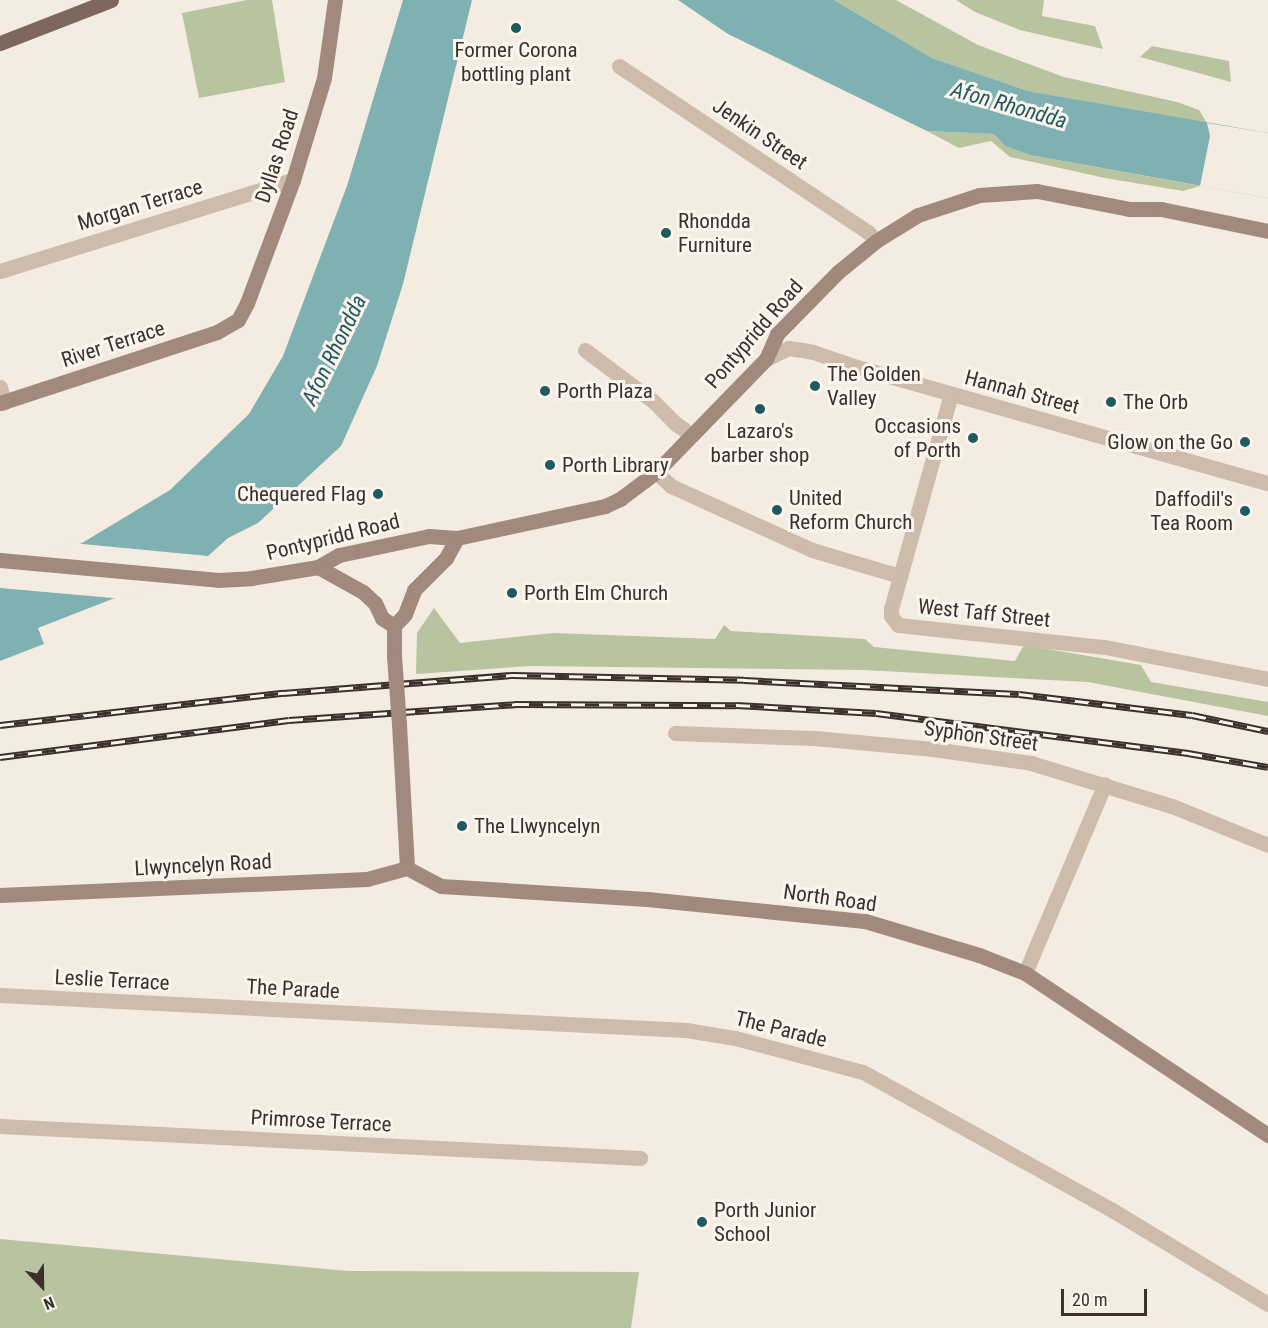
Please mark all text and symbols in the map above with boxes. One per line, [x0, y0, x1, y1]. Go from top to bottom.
marker: Former Corona bottling plant [509, 21, 523, 35]
place label: Former Corona bottling plant [454, 37, 578, 87]
water label: Afon Rhondda [948, 76, 1070, 134]
street label: Jenkin Street [708, 93, 812, 175]
street label: Dyllas Road [250, 106, 304, 206]
street label: Morgan Terrace [74, 174, 206, 236]
place label: Rhondda Furniture [678, 208, 752, 258]
marker: Rhondda Furniture [659, 226, 673, 240]
street label: Pontypridd Road [700, 274, 808, 394]
water label: Afon Rhondda [296, 291, 372, 409]
street label: River Terrace [58, 315, 168, 373]
place label: The Golden Valley [827, 361, 921, 411]
street label: Hannah Street [962, 365, 1082, 419]
place label: Porth Plaza [557, 378, 653, 404]
marker: The Golden Valley [808, 379, 822, 393]
marker: Porth Plaza [538, 384, 552, 398]
place label: The Orb [1123, 389, 1188, 415]
marker: The Orb [1104, 395, 1118, 409]
marker: Lazaro's barber shop [753, 402, 767, 416]
place label: Occasions of Porth [874, 413, 961, 463]
place label: Lazaro's barber shop [711, 418, 809, 468]
place label: Glow on the Go [1107, 429, 1233, 455]
marker: Occasions of Porth [966, 431, 980, 445]
marker: Glow on the Go [1238, 435, 1252, 449]
place label: Porth Library [562, 452, 669, 478]
marker: Porth Library [543, 458, 557, 472]
place label: Chequered Flag [237, 481, 366, 507]
place label: United Reform Church [789, 485, 912, 535]
place label: Daffodil's Tea Room [1150, 486, 1233, 536]
marker: Chequered Flag [371, 487, 385, 501]
marker: United Reform Church [770, 503, 784, 517]
marker: Daffodil's Tea Room [1238, 504, 1252, 518]
street label: Pontypridd Road [264, 508, 402, 566]
place label: Porth Elm Church [524, 580, 668, 606]
marker: Porth Elm Church [505, 586, 519, 600]
street label: West Taff Street [916, 594, 1052, 632]
street label: Syphon Street [922, 716, 1040, 756]
place label: The Llwyncelyn [474, 813, 600, 839]
marker: The Llwyncelyn [455, 819, 469, 833]
street label: Llwyncelyn Road [134, 849, 272, 881]
street label: North Road [782, 879, 878, 917]
street label: Leslie Terrace [54, 964, 170, 996]
street label: The Parade [246, 974, 340, 1004]
street label: The Parade [733, 1005, 829, 1053]
street label: Primrose Terrace [250, 1105, 392, 1137]
place label: Porth Junior School [714, 1197, 816, 1247]
marker: Porth Junior School [695, 1215, 709, 1229]
north arrow [12, 1256, 72, 1316]
scale bar [1064, 1277, 1150, 1315]
text: 20 m [1072, 1289, 1107, 1310]
text: N [41, 1293, 57, 1314]

